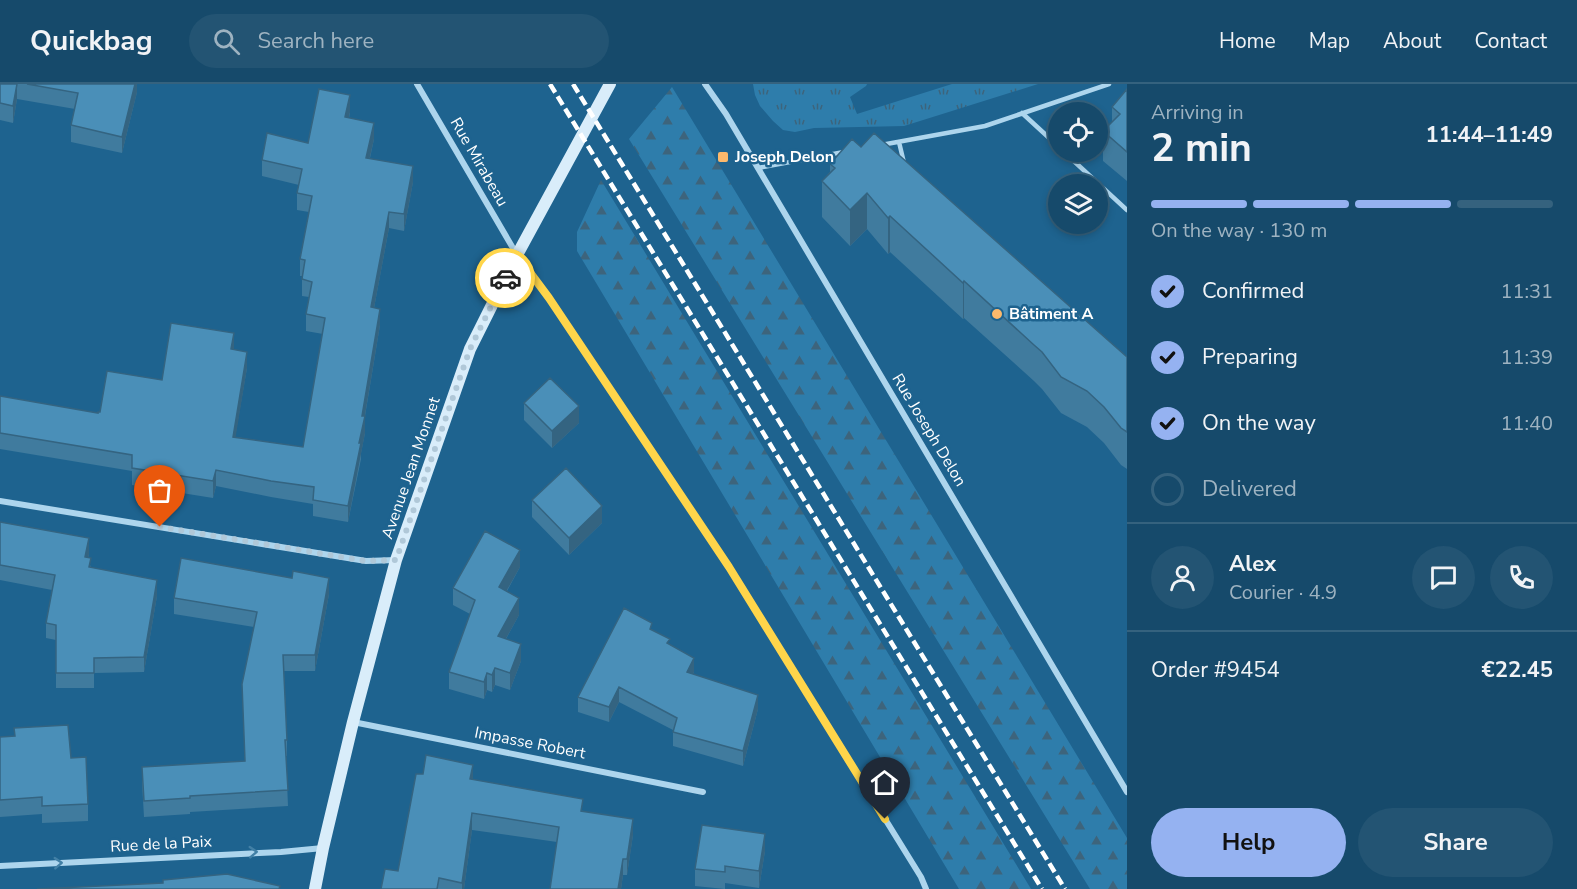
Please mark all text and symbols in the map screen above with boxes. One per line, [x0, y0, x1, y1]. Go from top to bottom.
search box [189, 14, 609, 68]
text: Quickbag [30, 22, 153, 60]
icon: search [210, 25, 243, 58]
text: Search here [258, 26, 374, 56]
text: Home [1219, 27, 1276, 55]
text: Map [1309, 27, 1350, 55]
text: About [1383, 27, 1441, 55]
text: Contact [1474, 27, 1547, 55]
text: Arriving in [1151, 99, 1244, 126]
map controls [1048, 102, 1108, 234]
button: locate [1048, 102, 1108, 162]
street label: Rue Mirabeau [445, 114, 513, 210]
text: 11:44–11:49 [1425, 120, 1553, 150]
text: 2 min [1151, 122, 1252, 175]
place label: Joseph Delon [734, 146, 834, 168]
marker: Joseph Delon [716, 150, 730, 164]
button: layers [1048, 174, 1108, 234]
text: On the way · 130 m [1151, 217, 1327, 244]
courier [475, 248, 535, 308]
icon: car [489, 262, 522, 295]
icon: check [1151, 275, 1184, 308]
text: Confirmed [1202, 276, 1304, 306]
text: 11:31 [1500, 278, 1553, 305]
place label: Bâtiment A [1009, 303, 1094, 325]
marker: Bâtiment A [990, 307, 1004, 321]
icon: check [1151, 341, 1184, 374]
text: Preparing [1202, 342, 1298, 372]
text: 11:39 [1500, 344, 1553, 371]
street label: Rue Joseph Delon [887, 369, 971, 491]
street label: Avenue Jean Monnet [376, 394, 446, 542]
icon: check [1151, 407, 1184, 440]
text: On the way [1202, 408, 1316, 438]
text: 11:40 [1500, 410, 1553, 437]
pin [134, 465, 185, 527]
icon: bag [143, 474, 176, 507]
text: Delivered [1202, 474, 1297, 504]
button: person [1151, 546, 1214, 609]
button: chat [1412, 546, 1475, 609]
button: phone [1490, 546, 1553, 609]
text: Alex [1229, 549, 1276, 579]
text: Courier · 4.9 [1229, 579, 1337, 606]
text: Order #9454 [1151, 655, 1280, 685]
text: €22.45 [1482, 655, 1553, 685]
street label: Impasse Robert [473, 721, 588, 765]
pin [859, 757, 910, 819]
icon: home [868, 766, 901, 799]
button: Help [1151, 808, 1346, 877]
button: Share [1358, 808, 1553, 877]
street label: Rue de la Paix [110, 830, 213, 858]
one-way arrow [249, 846, 258, 859]
one-way arrow [54, 856, 63, 869]

